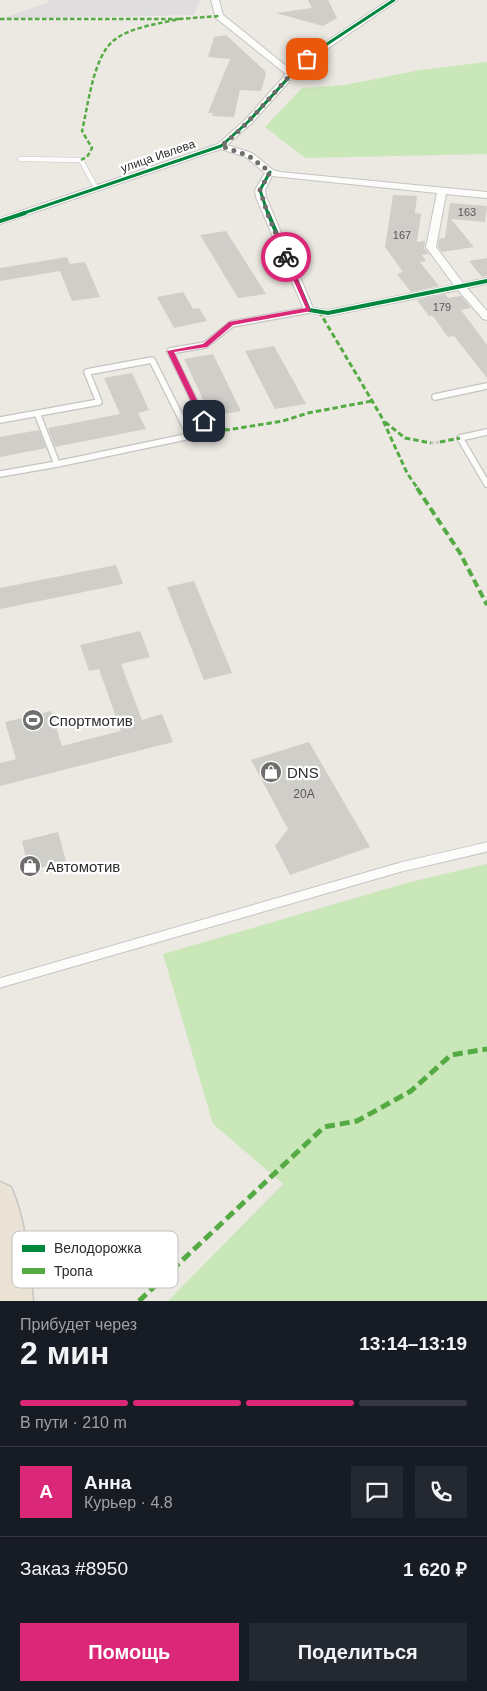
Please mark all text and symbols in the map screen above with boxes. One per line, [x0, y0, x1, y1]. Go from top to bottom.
pin [286, 38, 328, 80]
icon: bag [293, 45, 321, 73]
street label: улица Ивлева [119, 137, 197, 175]
house number: 163 [458, 206, 476, 218]
house number: 167 [393, 229, 411, 241]
courier [261, 232, 311, 282]
icon: bike [272, 243, 300, 271]
house number: 179 [433, 301, 451, 313]
pin [183, 400, 225, 442]
icon: home [190, 407, 218, 435]
sports icon: Спортмотив [21, 708, 45, 732]
place label: Спортмотив [49, 712, 133, 729]
shop icon: DNS [259, 760, 283, 784]
place label: DNS [287, 764, 319, 781]
house number: 20А [293, 787, 315, 801]
shop icon: Автомотив [18, 854, 42, 878]
place label: Автомотив [46, 858, 120, 875]
legend [12, 1231, 178, 1288]
text: Велодорожка [54, 1240, 142, 1256]
text: Тропа [54, 1263, 93, 1279]
text: Прибудет через [20, 1316, 137, 1333]
text: 13:14–13:19 [359, 1333, 467, 1354]
text: 2 мин [20, 1335, 109, 1371]
text: В пути · 210 m [20, 1414, 127, 1431]
button: chat [351, 1466, 403, 1518]
button: phone [415, 1466, 467, 1518]
text: Анна [84, 1472, 131, 1493]
text: А [39, 1481, 53, 1502]
text: Курьер · 4.8 [84, 1494, 173, 1511]
text: Заказ #8950 [20, 1558, 128, 1579]
text: 1 620 ₽ [403, 1559, 467, 1580]
button: Помощь [20, 1623, 239, 1681]
button: Поделиться [249, 1623, 467, 1681]

